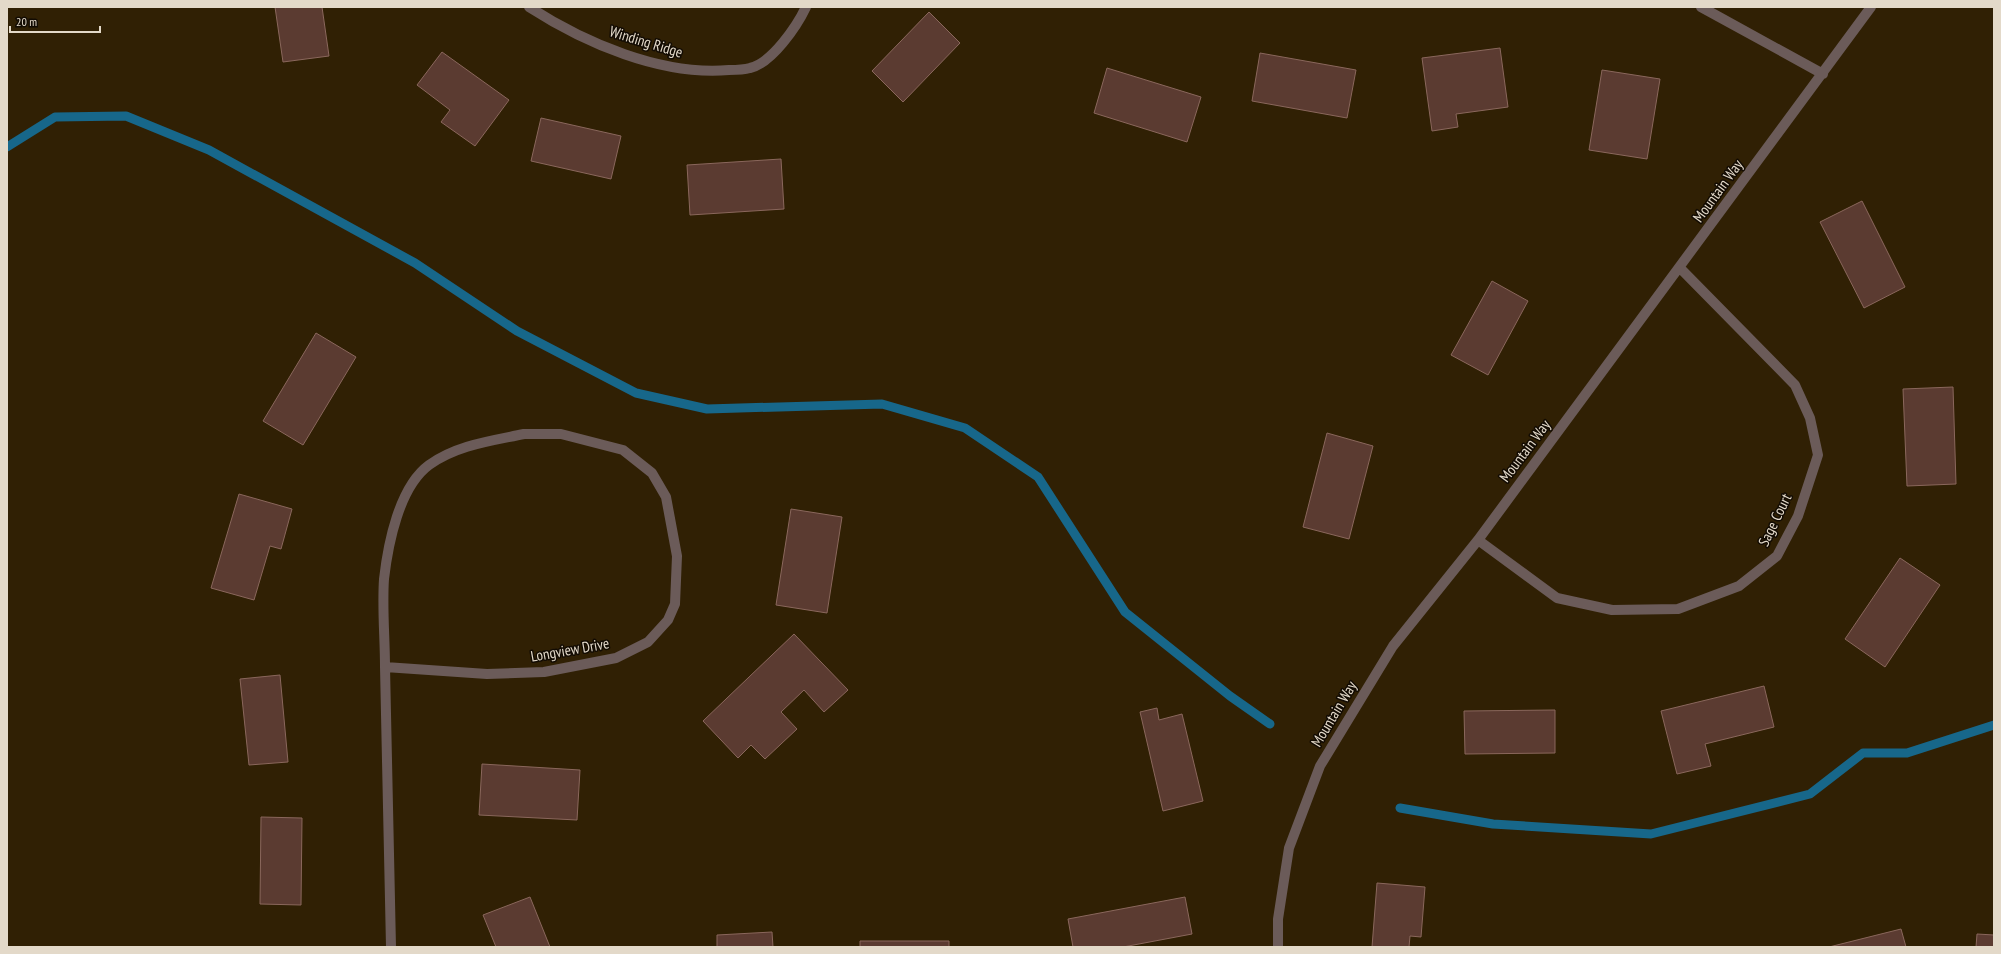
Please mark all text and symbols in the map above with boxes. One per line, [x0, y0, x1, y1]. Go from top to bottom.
scale bar [10, 8, 100, 34]
text: 20 m [16, 14, 37, 29]
street label: Winding Ridge [607, 21, 685, 62]
street label: Mountain Way [1688, 155, 1747, 226]
street label: Mountain Way [1495, 415, 1554, 486]
street label: Sage Court [1754, 490, 1795, 549]
street label: Longview Drive [529, 633, 611, 666]
street label: Mountain Way [1307, 677, 1361, 750]

